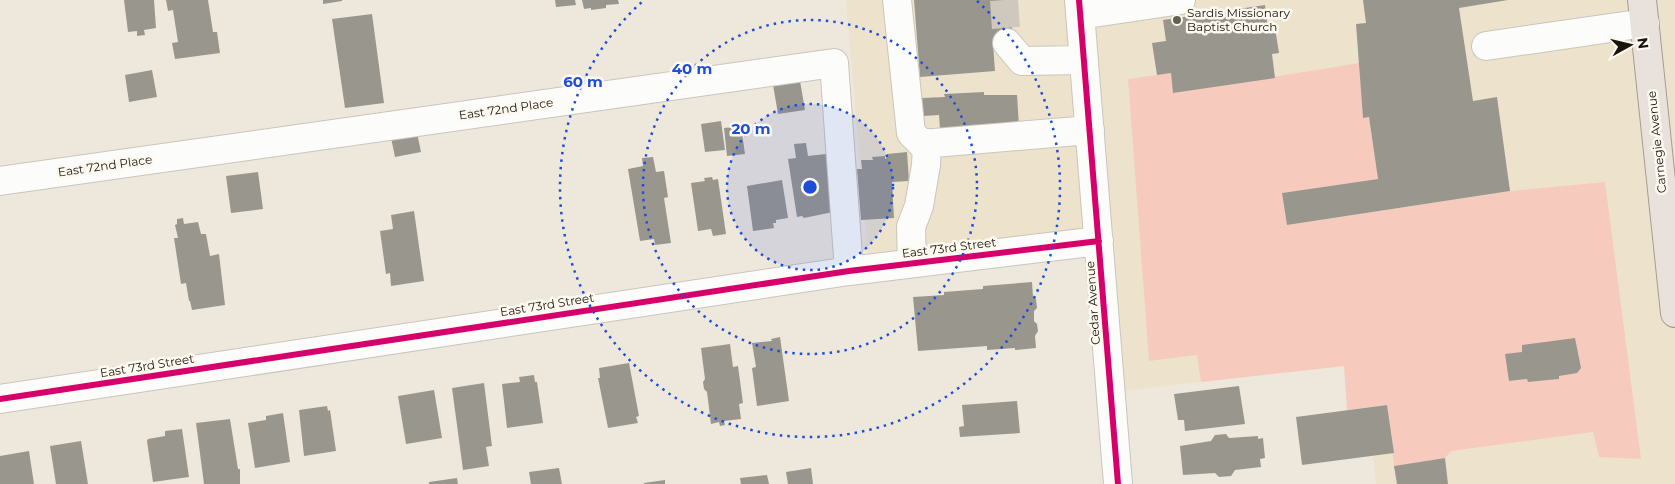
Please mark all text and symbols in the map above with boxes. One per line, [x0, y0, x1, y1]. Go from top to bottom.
place label: Sardis Missionary Baptist Church [1187, 5, 1291, 34]
marker: Sardis Missionary Baptist Church [1171, 14, 1183, 26]
north arrow [1605, 20, 1655, 70]
text: N [1633, 36, 1653, 50]
text: 40 m [672, 59, 712, 78]
text: 60 m [563, 72, 603, 91]
street label: Carnegie Avenue [1644, 90, 1669, 194]
street label: East 72nd Place [458, 94, 554, 123]
text: 20 m [731, 119, 771, 138]
street label: East 72nd Place [57, 151, 153, 180]
centre of rings [801, 178, 819, 196]
street label: East 73rd Street [901, 234, 997, 261]
street label: Cedar Avenue [1082, 261, 1103, 345]
street label: East 73rd Street [499, 290, 595, 319]
street label: East 73rd Street [99, 351, 195, 380]

